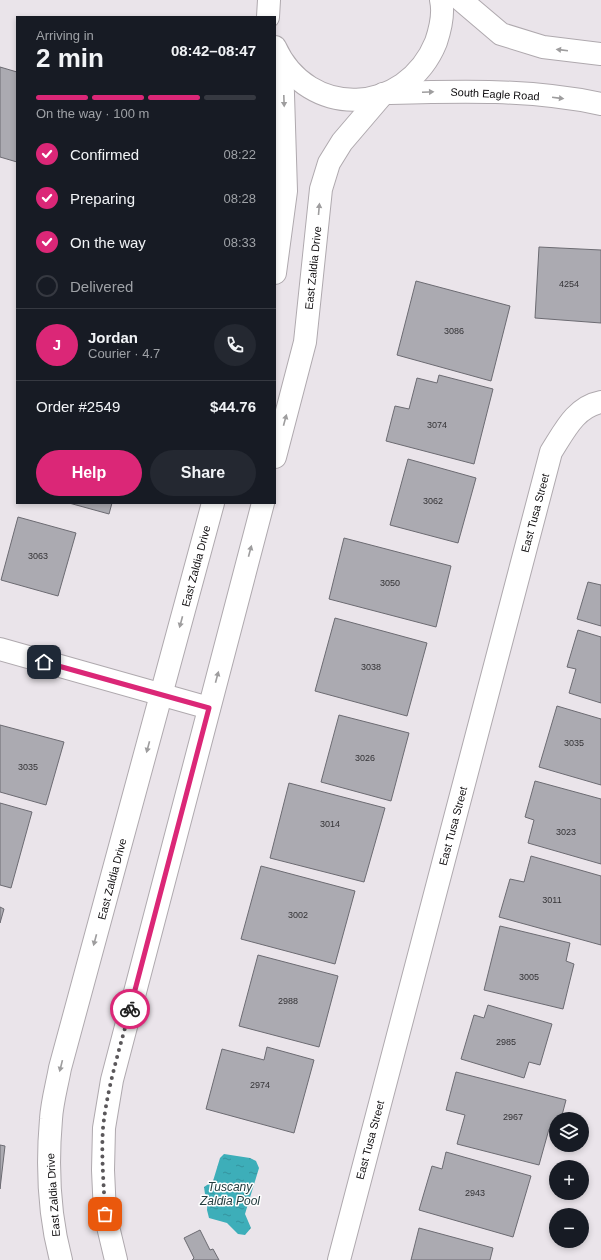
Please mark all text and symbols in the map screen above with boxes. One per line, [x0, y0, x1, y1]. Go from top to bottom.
text: Arriving in [36, 28, 94, 43]
text: 08:42–08:47 [171, 42, 256, 59]
text: 2 min [36, 43, 104, 73]
one-way arrow [556, 46, 568, 53]
street label: South Eagle Road [450, 86, 540, 102]
one-way arrow [422, 89, 435, 95]
one-way arrow [280, 95, 287, 107]
one-way arrow [552, 95, 564, 101]
text: On the way · 100 m [36, 106, 149, 121]
icon: check [36, 143, 58, 165]
text: Confirmed [70, 146, 139, 163]
text: 08:22 [223, 147, 256, 162]
icon: check [36, 187, 58, 209]
text: Preparing [70, 190, 135, 207]
text: 08:28 [223, 191, 256, 206]
one-way arrow [316, 203, 323, 215]
street label: East Zaldia Drive [303, 226, 323, 310]
icon: check [36, 231, 58, 253]
text: On the way [70, 234, 146, 251]
text: 08:33 [223, 235, 256, 250]
text: Delivered [70, 278, 133, 295]
house number: 4254 [559, 279, 579, 289]
button: phone [214, 324, 256, 366]
house number: 3086 [444, 326, 464, 336]
text: Jordan [88, 329, 138, 346]
text: J [53, 336, 61, 353]
text: Courier · 4.7 [88, 346, 160, 361]
text: Order #2549 [36, 398, 120, 415]
text: $44.76 [210, 398, 256, 415]
one-way arrow [282, 414, 288, 426]
house number: 3074 [427, 420, 447, 430]
button: Help [36, 450, 142, 496]
button: Share [150, 450, 256, 496]
street label: East Tusa Street [519, 472, 551, 554]
house number: 3062 [423, 496, 443, 506]
street label: East Zaldia Drive [179, 524, 213, 608]
one-way arrow [248, 545, 254, 557]
house number: 3063 [28, 551, 48, 561]
house number: 3050 [380, 578, 400, 588]
one-way arrow [178, 616, 184, 628]
pin [27, 645, 61, 679]
icon: home [33, 651, 55, 673]
house number: 3038 [361, 662, 381, 672]
one-way arrow [214, 670, 220, 682]
house number: 3035 [564, 738, 584, 748]
one-way arrow [144, 741, 150, 754]
house number: 3026 [355, 753, 375, 763]
house number: 3035 [18, 762, 38, 772]
street label: East Tusa Street [437, 785, 469, 867]
house number: 3014 [320, 819, 340, 829]
house number: 3023 [556, 827, 576, 837]
street label: East Zaldia Drive [95, 837, 129, 921]
house number: 3011 [542, 895, 562, 905]
house number: 3002 [288, 910, 308, 920]
one-way arrow [92, 935, 98, 947]
house number: 3005 [519, 972, 539, 982]
courier [110, 989, 150, 1029]
house number: 2988 [278, 996, 298, 1006]
icon: bike [119, 998, 141, 1020]
house number: 2985 [496, 1037, 516, 1047]
one-way arrow [58, 1060, 64, 1072]
house number: 2974 [250, 1080, 270, 1090]
street label: East Tusa Street [354, 1099, 386, 1181]
house number: 2967 [503, 1112, 523, 1122]
map controls [549, 1112, 589, 1248]
button: layers [549, 1112, 589, 1152]
street label: East Zaldia Drive [44, 1153, 62, 1237]
button: + [549, 1160, 589, 1200]
water label: Tuscany Zaldia Pool [199, 1180, 260, 1208]
house number: 2943 [465, 1188, 485, 1198]
pin [88, 1197, 122, 1231]
icon: bag [94, 1203, 116, 1225]
button: − [549, 1208, 589, 1248]

